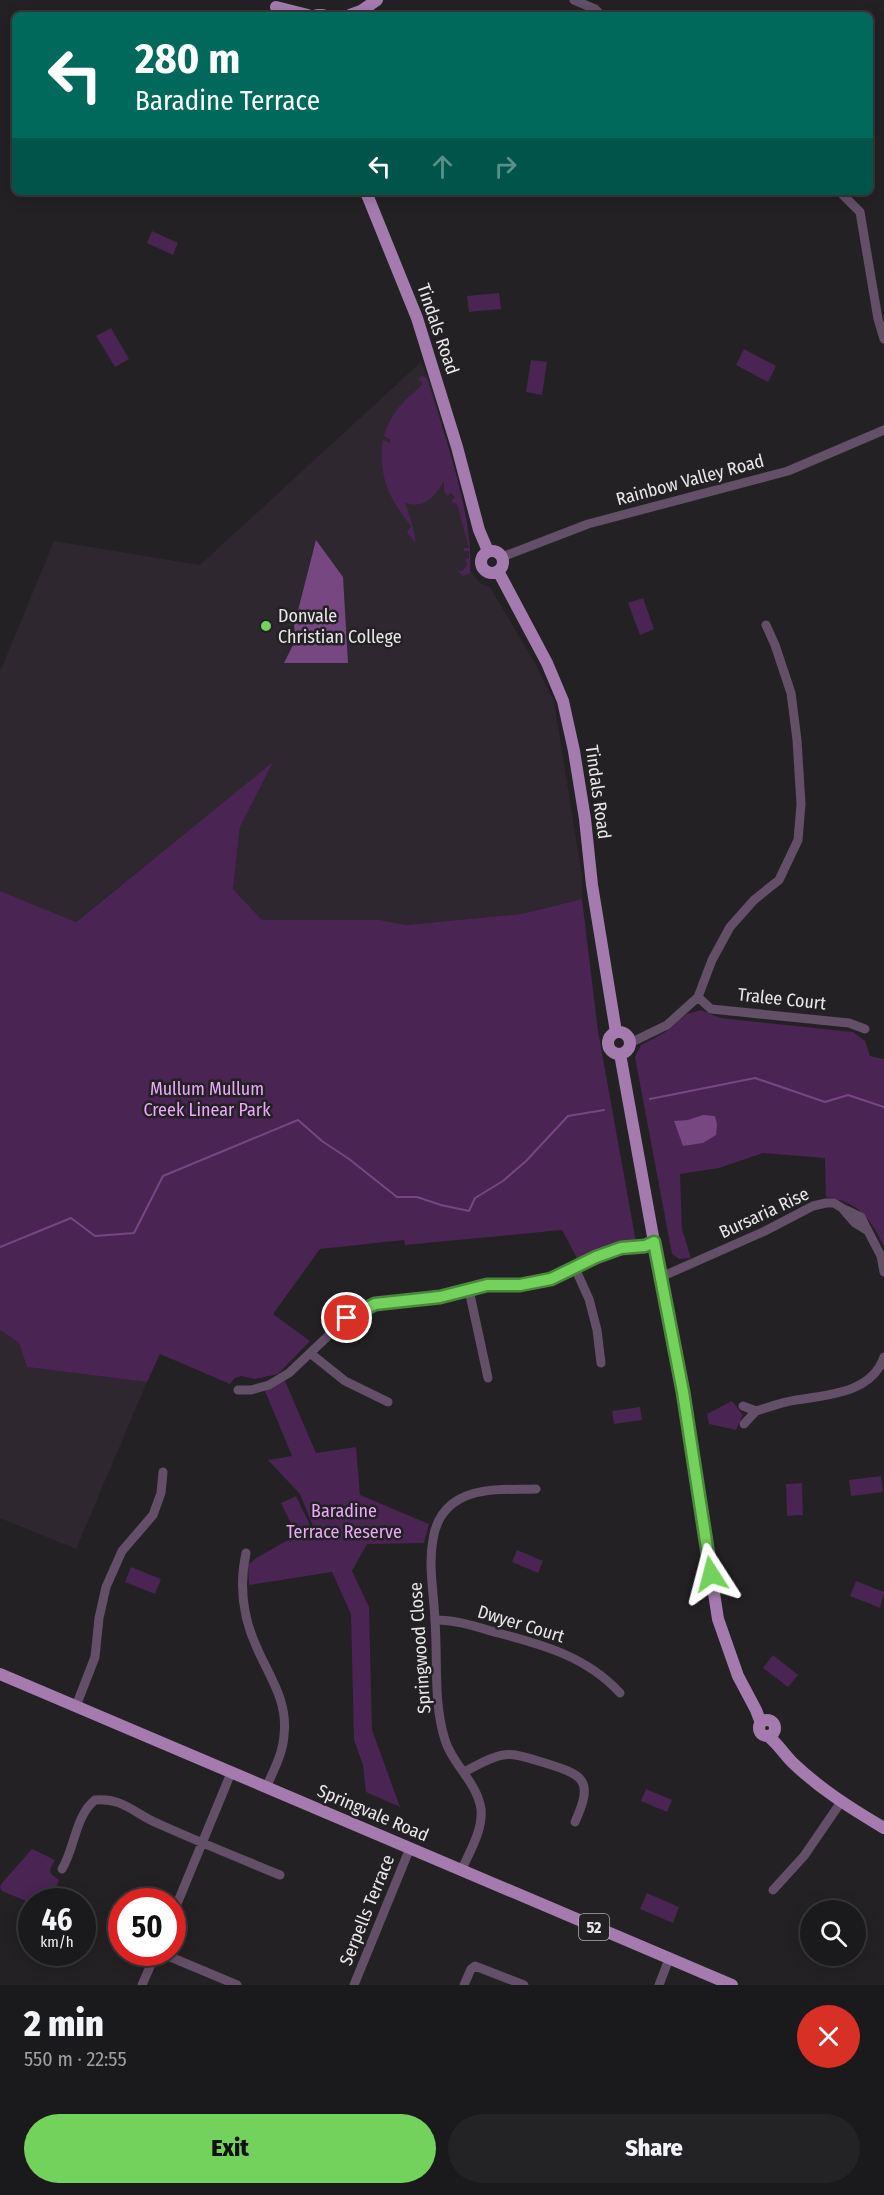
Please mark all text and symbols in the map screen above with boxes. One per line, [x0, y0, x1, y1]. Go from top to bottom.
text: 280 m [135, 34, 240, 84]
icon: left [36, 36, 114, 114]
text: Baradine Terrace [135, 85, 320, 117]
icon: left [363, 150, 396, 183]
icon: ahead [426, 150, 459, 183]
icon: right [489, 150, 522, 183]
street label: Tindals Road [412, 281, 464, 377]
street label: Rainbow Valley Road [614, 450, 766, 510]
place label: Donvale Christian College [278, 605, 402, 648]
marker: Donvale Christian College [259, 619, 273, 633]
street label: Tindals Road [581, 744, 615, 840]
street label: Tralee Court [737, 983, 827, 1015]
park label: Mullum Mullum Creek Linear Park [143, 1078, 271, 1121]
street label: Bursaria Rise [716, 1183, 812, 1243]
pin [321, 1292, 372, 1343]
icon: arrive [330, 1301, 363, 1334]
park label: Baradine Terrace Reserve [286, 1500, 402, 1543]
position arrow [679, 1542, 743, 1606]
street label: Springwood Close [404, 1582, 436, 1714]
street label: Dwyer Court [475, 1600, 567, 1648]
street label: Springvale Road [314, 1780, 432, 1846]
street label: Serpells Terrace [335, 1851, 399, 1969]
speed limit sign: 50 [108, 1888, 186, 1966]
map controls [800, 1900, 866, 1966]
button: search [800, 1900, 866, 1966]
text: 46 [41, 1902, 73, 1938]
road number: 52 [579, 1914, 609, 1940]
text: km/h [40, 1933, 74, 1951]
text: 2 min [24, 2002, 104, 2046]
button: close [797, 2005, 860, 2068]
text: 550 m · 22:55 [24, 2047, 127, 2071]
button: Exit [24, 2114, 436, 2183]
button: Share [448, 2114, 860, 2183]

